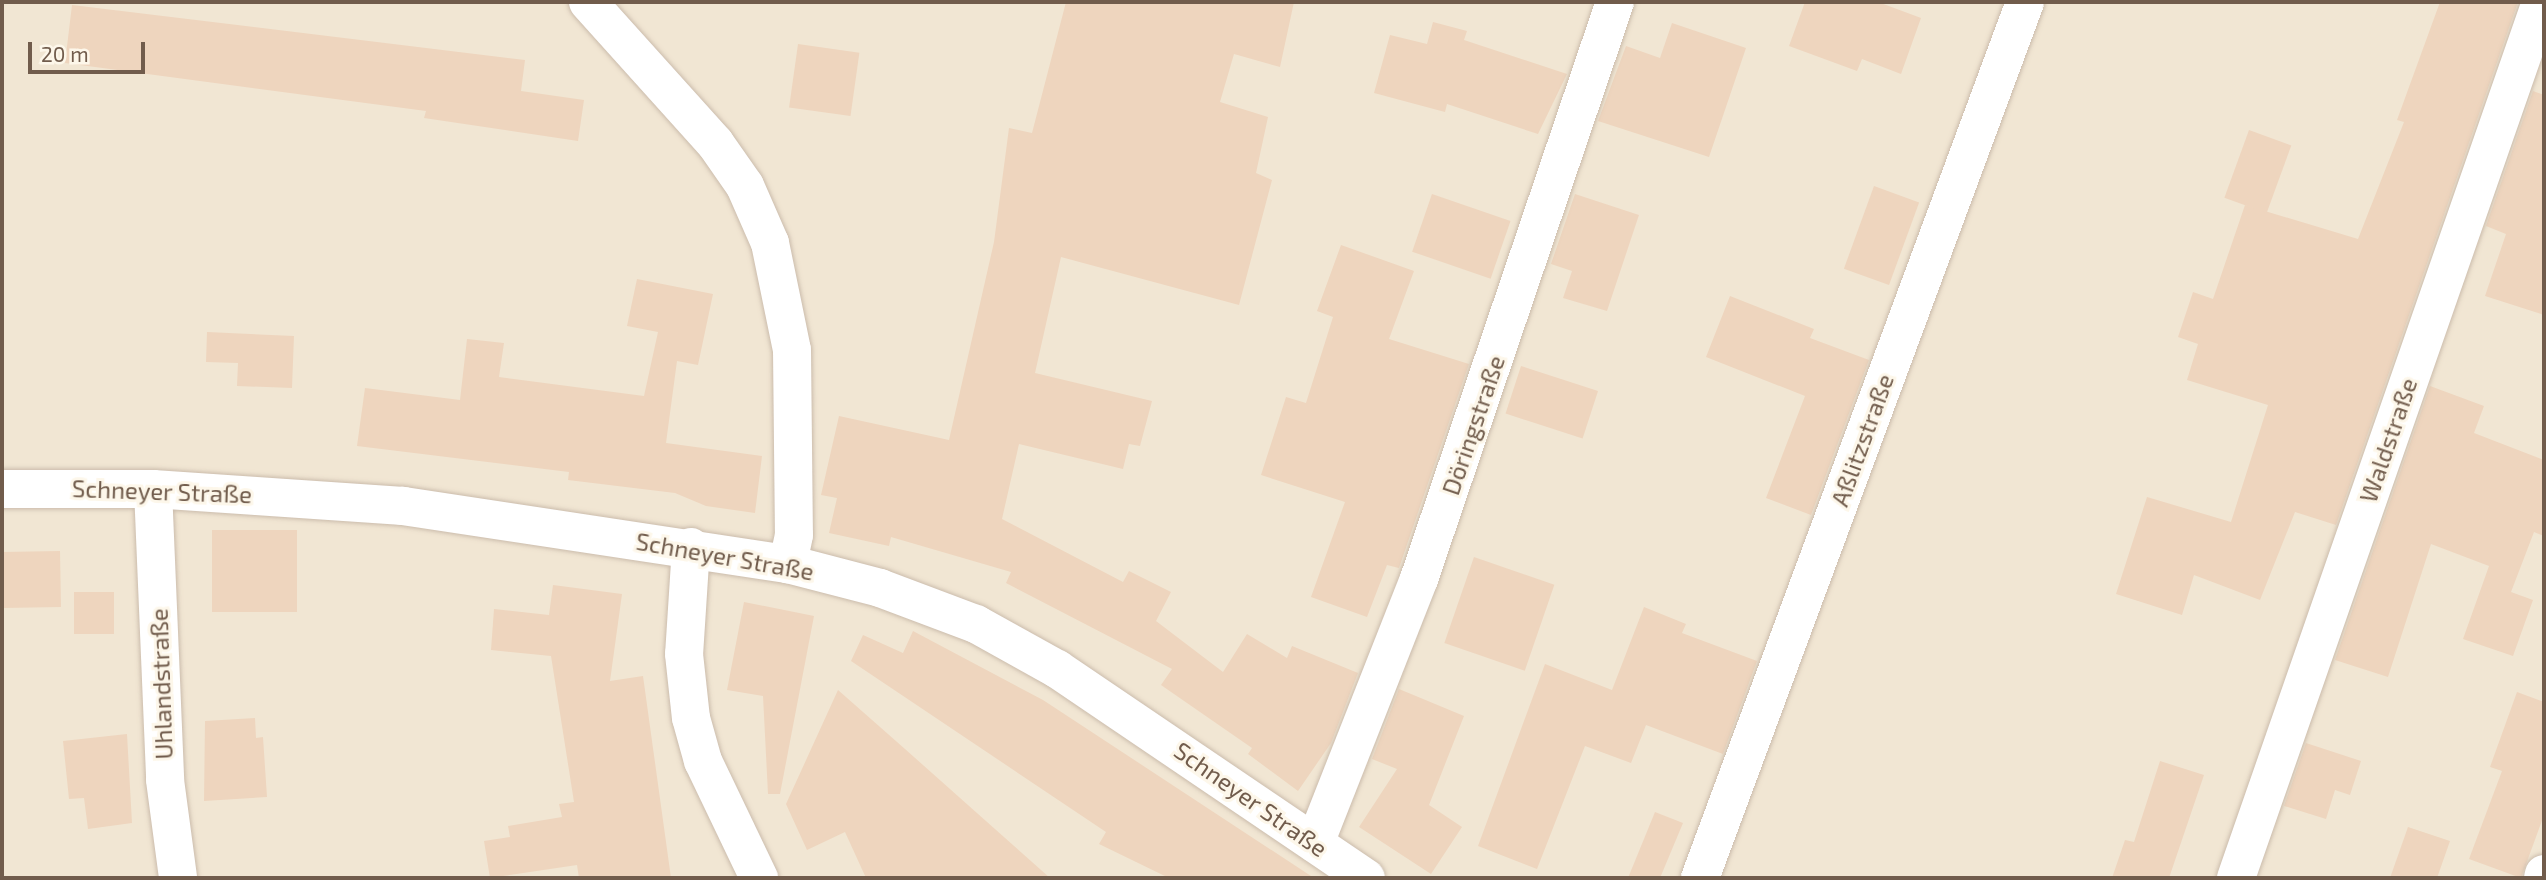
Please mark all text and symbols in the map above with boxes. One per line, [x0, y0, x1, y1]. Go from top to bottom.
scale bar [32, 28, 149, 72]
text: 20 m [41, 41, 89, 66]
street label: Döringstraße [1436, 351, 1510, 499]
street label: Aßlitzstraße [1825, 370, 1899, 510]
street label: Waldstraße [2353, 374, 2423, 506]
street label: Schneyer Straße [71, 473, 253, 509]
street label: Schneyer Straße [634, 526, 816, 586]
street label: Uhlandstraße [144, 608, 178, 760]
street label: Schneyer Straße [1169, 735, 1333, 863]

